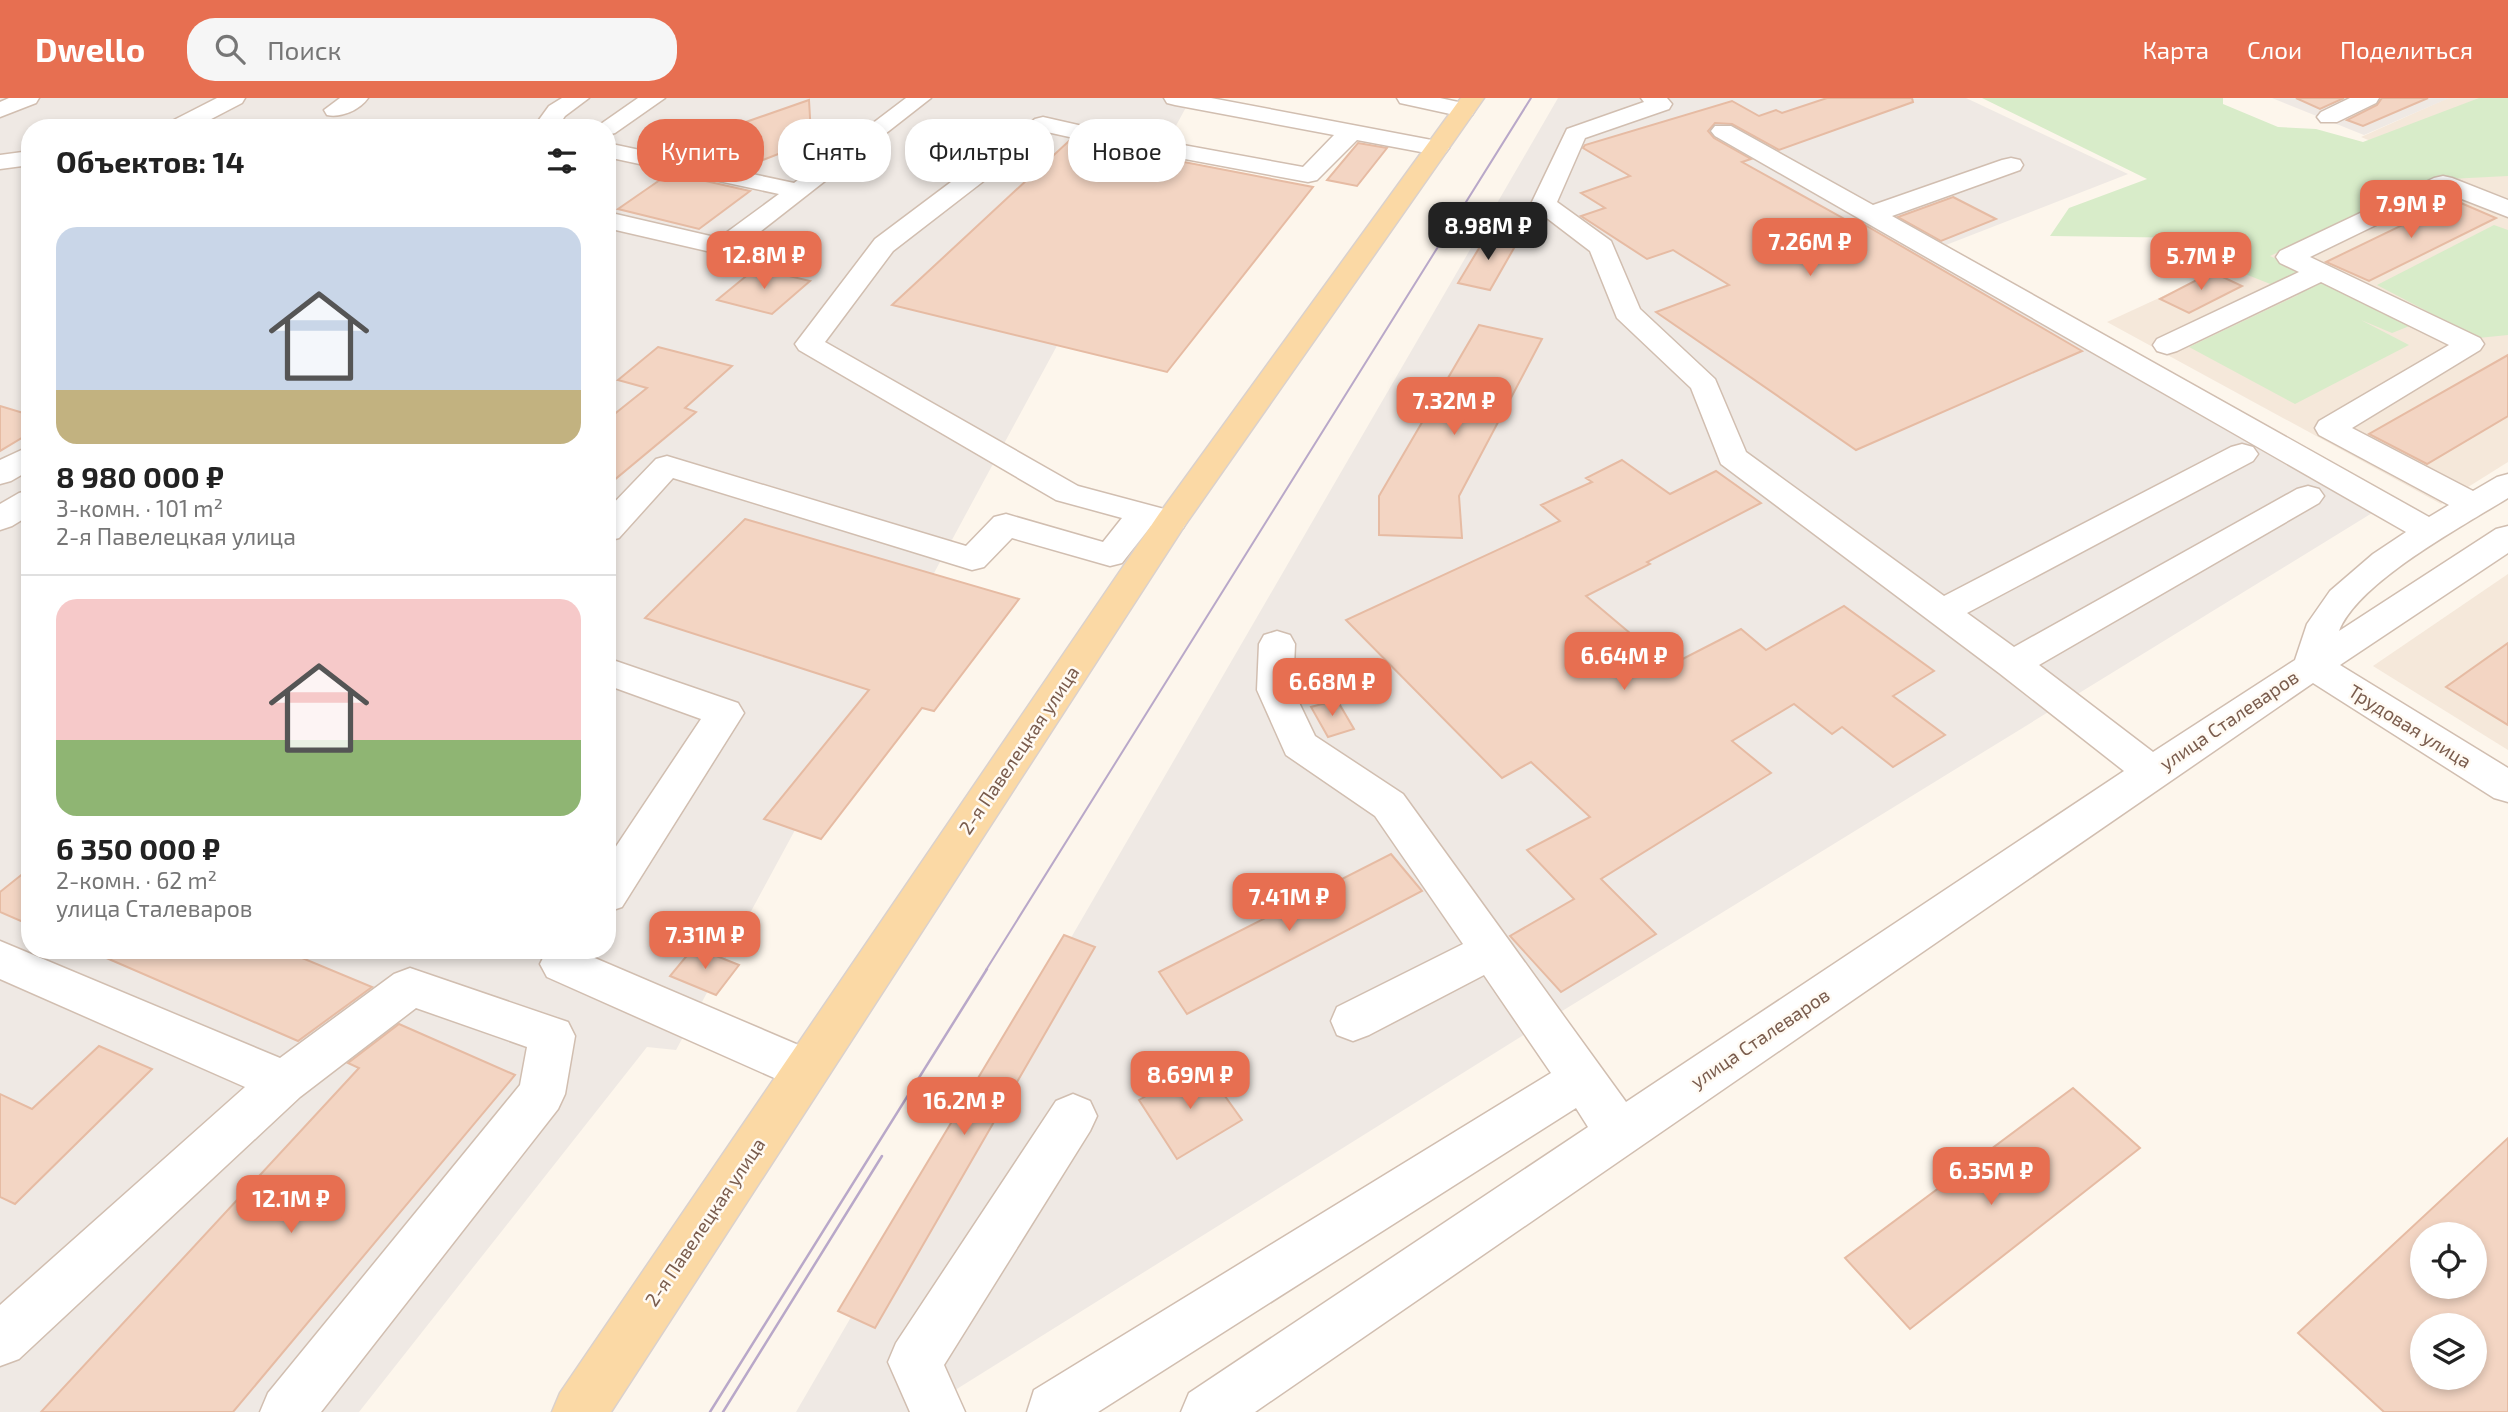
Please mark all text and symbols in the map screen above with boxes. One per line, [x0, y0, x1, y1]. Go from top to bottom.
search box [187, 18, 677, 81]
text: Dwello [35, 29, 145, 69]
icon: search [211, 30, 249, 68]
text: Поиск [267, 34, 341, 65]
text: Карта [2142, 35, 2209, 64]
text: Слои [2247, 35, 2302, 64]
text: Поделиться [2340, 35, 2473, 64]
chip: Купить [637, 119, 764, 182]
chip: Снять [778, 119, 891, 182]
chip: Фильтры [905, 119, 1054, 182]
chip: Новое [1068, 119, 1186, 182]
icon: filters [543, 142, 581, 180]
text: Объектов: 14 [56, 143, 245, 179]
pin: 7.9M ₽ [2354, 180, 2468, 240]
text: 7.9M ₽ [2376, 189, 2446, 217]
pin: 8.98M ₽ [1423, 202, 1553, 262]
text: 8.98M ₽ [1444, 211, 1532, 239]
pin: 7.26M ₽ [1745, 218, 1875, 278]
text: 7.26M ₽ [1768, 227, 1852, 255]
pin: 12.8M ₽ [699, 232, 829, 291]
pin: 5.7M ₽ [2144, 232, 2258, 292]
text: 12.8M ₽ [723, 240, 805, 268]
text: 5.7M ₽ [2166, 241, 2236, 269]
icon: home [256, 273, 382, 399]
pin: 7.32M ₽ [1389, 378, 1519, 437]
text: 7.32M ₽ [1413, 386, 1495, 414]
text: 8 980 000 ₽ [56, 458, 224, 494]
text: 3-комн. · 101 m² [56, 494, 223, 522]
text: 2-я Павелецкая улица [56, 522, 296, 550]
pin: 6.64M ₽ [1559, 632, 1689, 692]
text: 6.64M ₽ [1580, 641, 1668, 669]
icon: home [256, 645, 382, 771]
pin: 6.68M ₽ [1267, 658, 1397, 718]
street label: 2-я Павелецкая улица [954, 661, 1084, 839]
street label: улица Сталеваров [2155, 665, 2303, 775]
text: 6.68M ₽ [1289, 667, 1375, 695]
street label: Трудовая улица [2344, 679, 2476, 773]
text: 6 350 000 ₽ [56, 830, 220, 866]
text: 2-комн. · 62 m² [56, 866, 217, 894]
pin: 7.41M ₽ [1224, 874, 1354, 933]
text: 7.41M ₽ [1249, 882, 1329, 910]
text: улица Сталеваров [56, 894, 253, 922]
pin: 7.31M ₽ [640, 912, 770, 971]
text: 7.31M ₽ [665, 920, 745, 948]
street label: улица Сталеваров [1686, 983, 1834, 1093]
pin: 8.69M ₽ [1125, 1052, 1255, 1111]
text: 8.69M ₽ [1147, 1060, 1233, 1088]
pin: 16.2M ₽ [899, 1077, 1029, 1137]
text: 16.2M ₽ [923, 1086, 1005, 1114]
street label: 2-я Павелецкая улица [640, 1133, 770, 1311]
pin: 6.35M ₽ [1926, 1148, 2056, 1207]
text: 6.35M ₽ [1949, 1156, 2033, 1184]
pin: 12.1M ₽ [226, 1176, 356, 1235]
text: 12.1M ₽ [252, 1184, 330, 1212]
map controls [2410, 1222, 2487, 1390]
button: locate [2410, 1222, 2487, 1299]
button: layers [2410, 1313, 2487, 1390]

